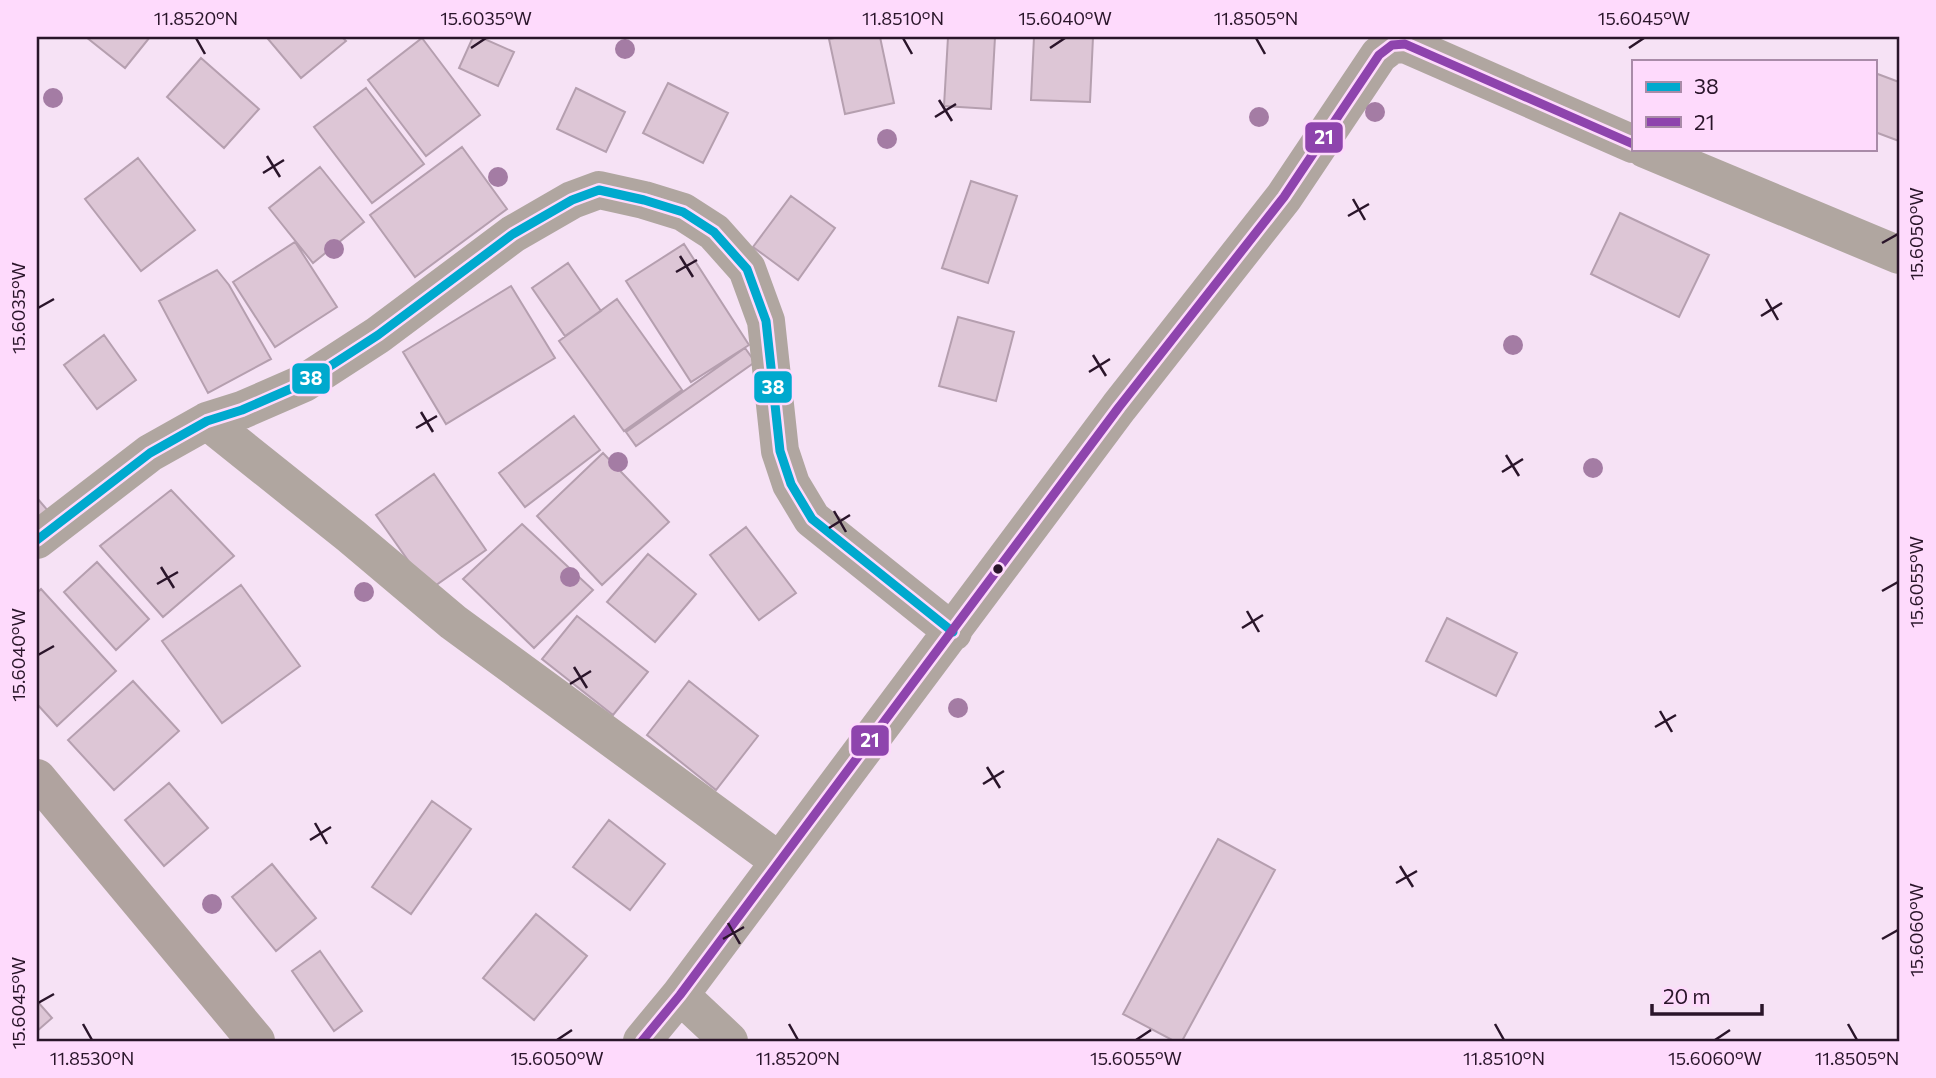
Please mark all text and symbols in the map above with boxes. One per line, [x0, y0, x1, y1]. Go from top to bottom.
text: 11.8520°N [154, 7, 238, 29]
text: 15.6035°W [440, 7, 532, 29]
text: 11.8510°N [862, 7, 944, 29]
text: 15.6040°W [1018, 7, 1112, 29]
text: 11.8505°N [1214, 7, 1298, 29]
text: 15.6045°W [1598, 7, 1690, 29]
legend [1632, 60, 1876, 150]
text: 38 [1694, 73, 1719, 98]
text: 21 [1694, 109, 1715, 134]
line badge: 21 [1304, 121, 1344, 154]
text: 21 [1314, 125, 1334, 148]
text: 15.6050°W [1905, 187, 1927, 281]
text: 15.6035°W [7, 262, 29, 354]
line badge: 38 [291, 362, 331, 395]
text: 38 [300, 366, 322, 389]
line badge: 38 [753, 370, 793, 404]
text: 38 [762, 375, 784, 398]
text: 15.6055°W [1905, 536, 1927, 628]
unlabelled marker [991, 562, 1005, 576]
text: 15.6040°W [7, 608, 29, 702]
line badge: 21 [850, 724, 890, 757]
text: 21 [860, 728, 880, 751]
text: 15.6060°W [1905, 883, 1927, 977]
text: 15.6045°W [7, 957, 29, 1049]
scale bar [1652, 973, 1763, 1017]
text: 20 m [1663, 983, 1711, 1008]
text: 11.8530°N [50, 1047, 134, 1069]
text: 15.6050°W [510, 1047, 604, 1069]
text: 11.8520°N [756, 1047, 840, 1069]
text: 15.6055°W [1090, 1047, 1182, 1069]
text: 11.8510°N [1463, 1047, 1545, 1069]
text: 15.6060°W [1668, 1047, 1762, 1069]
text: 11.8505°N [1815, 1047, 1899, 1069]

